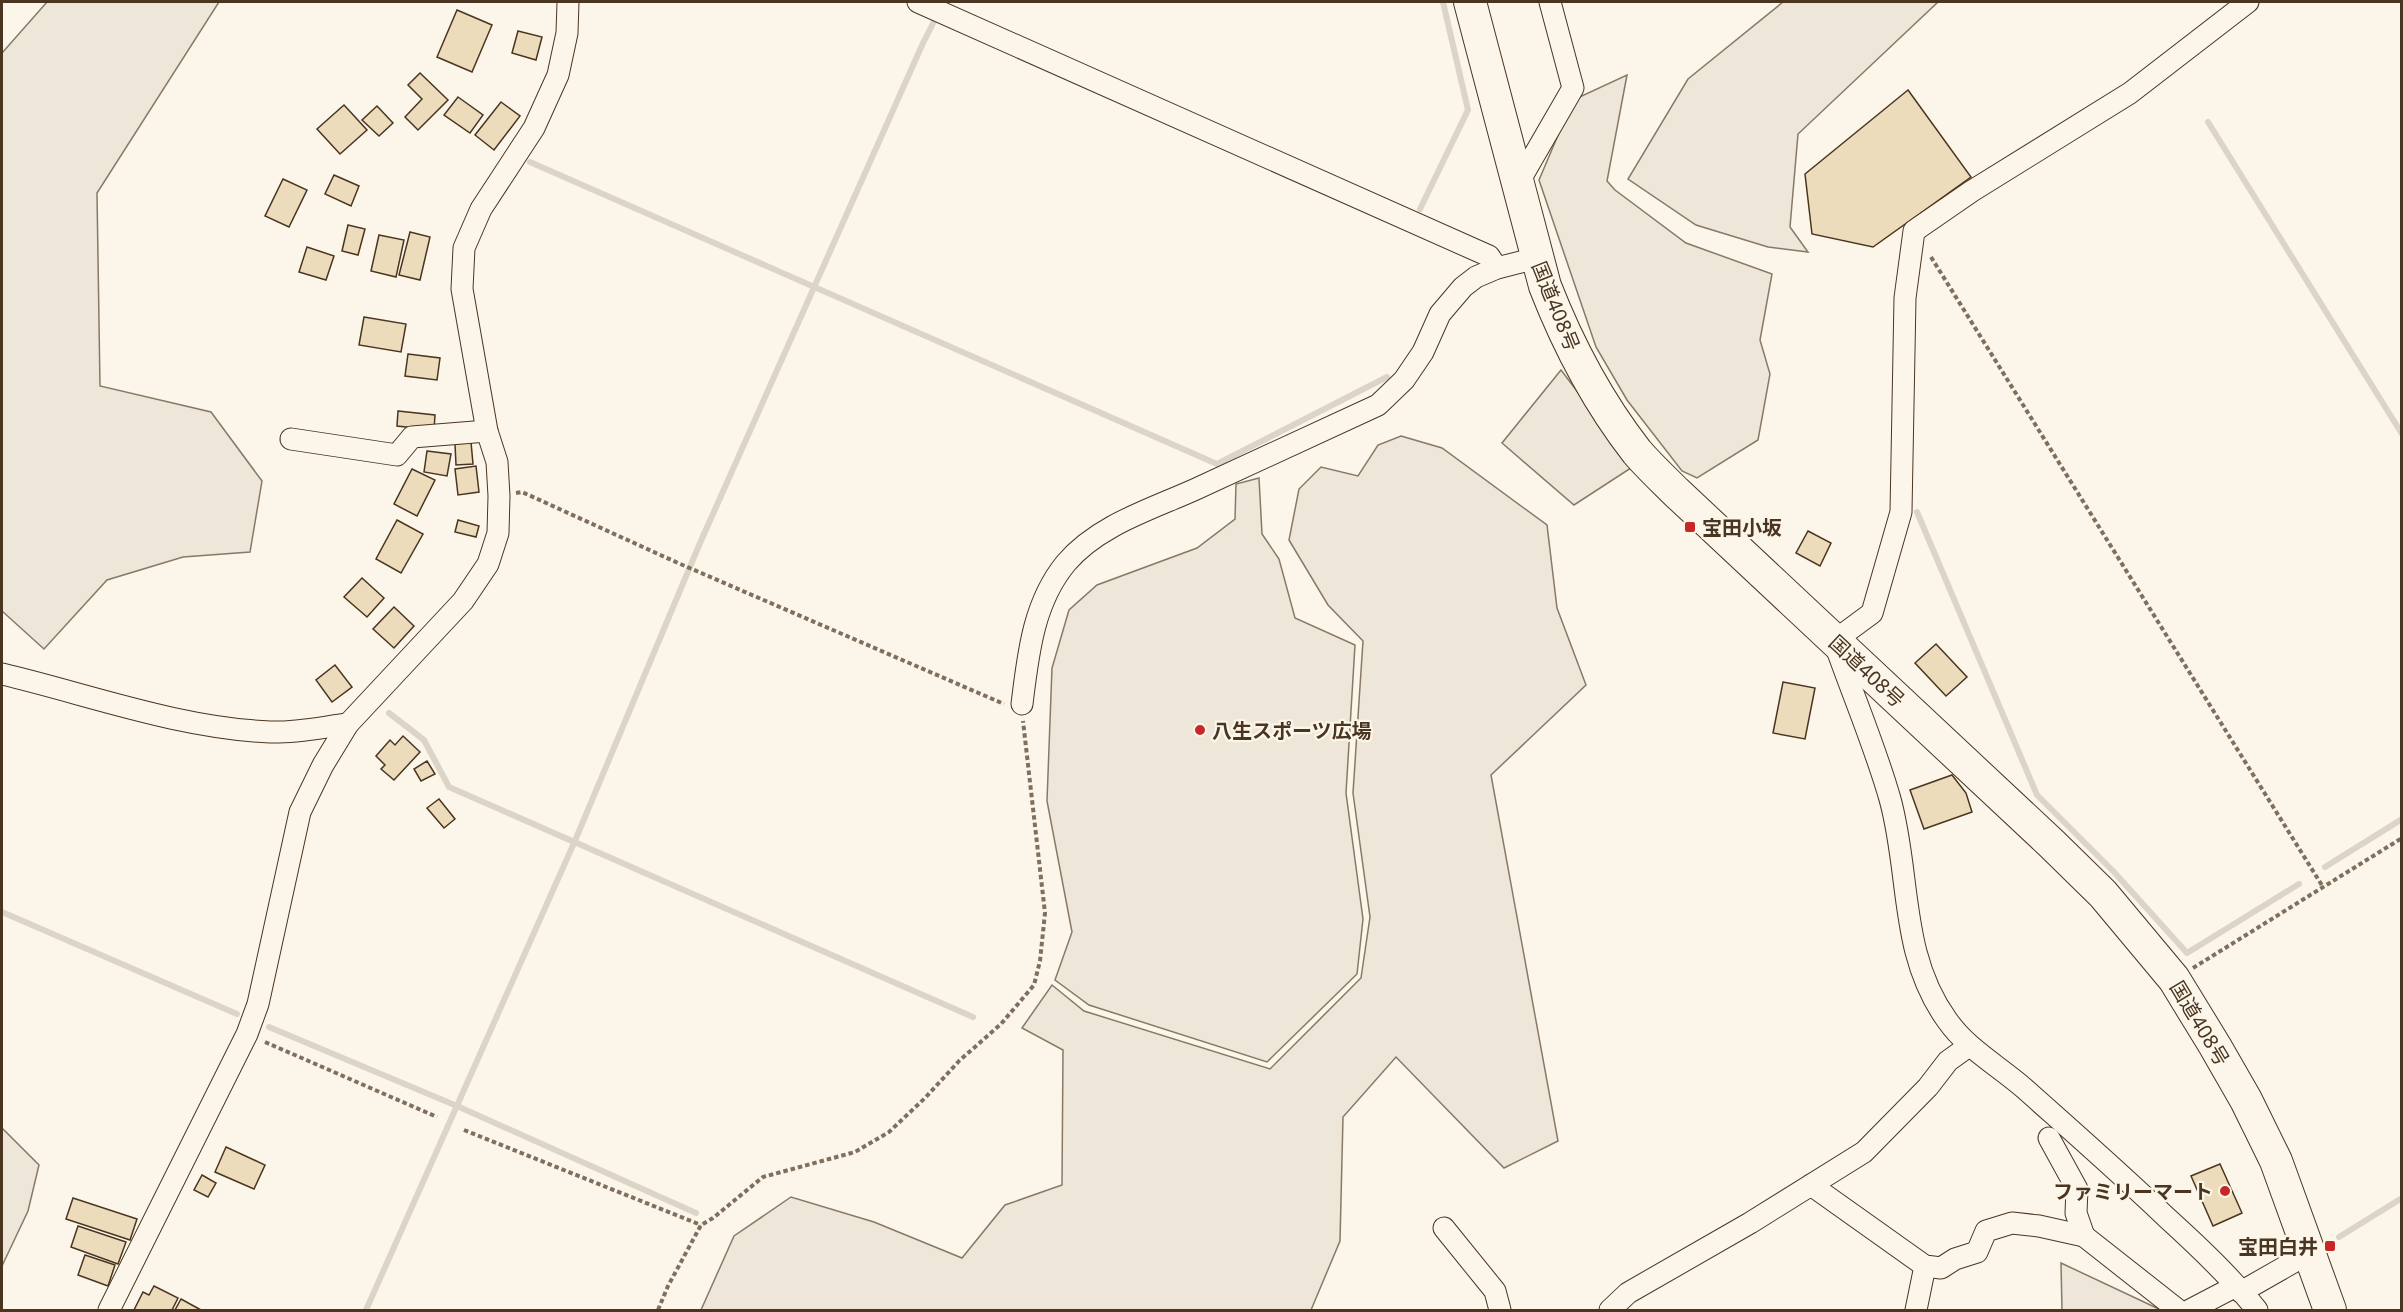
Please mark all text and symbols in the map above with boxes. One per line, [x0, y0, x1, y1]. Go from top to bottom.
street label: 国道408号 [1526, 257, 1586, 355]
place label: 宝田小坂 [1702, 514, 1782, 541]
marker: 宝田小坂 [1683, 520, 1697, 534]
street label: 国道408号 [1823, 629, 1911, 713]
place label: 八生スポーツ広場 [1212, 717, 1372, 744]
marker: 八生スポーツ広場 [1193, 723, 1207, 737]
street label: 国道408号 [2164, 976, 2236, 1070]
place label: ファミリーマート [2053, 1178, 2213, 1205]
marker: ファミリーマート [2218, 1184, 2232, 1198]
place label: 宝田白井 [2238, 1233, 2318, 1260]
marker: 宝田白井 [2323, 1239, 2337, 1253]

